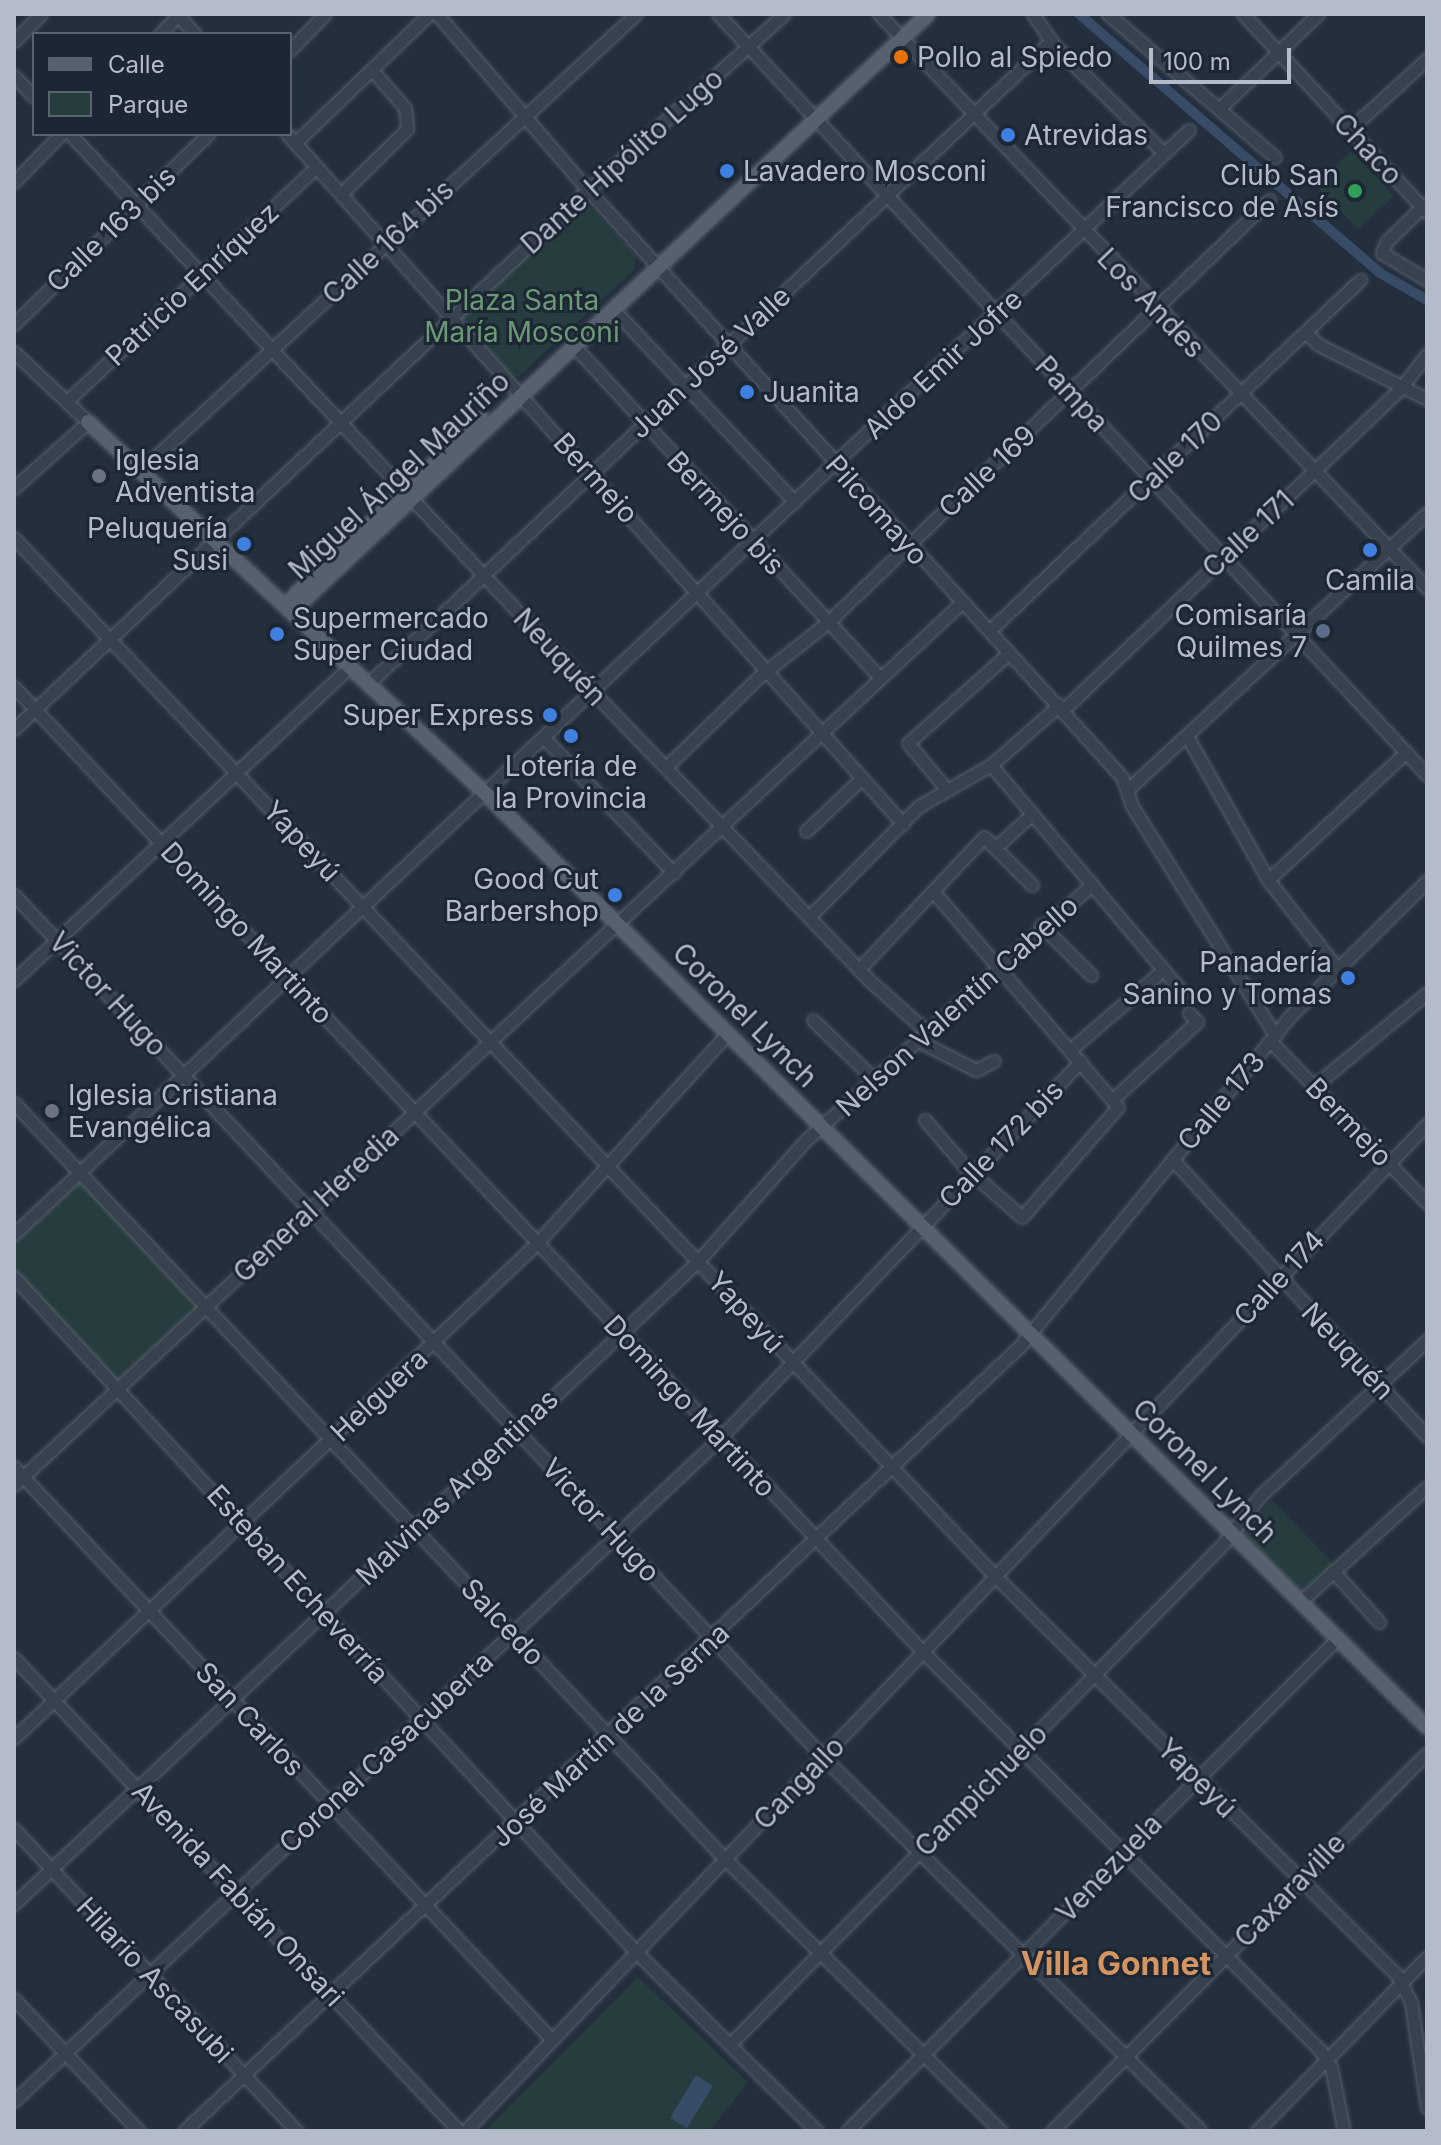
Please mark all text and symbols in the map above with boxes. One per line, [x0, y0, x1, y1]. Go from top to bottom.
legend [32, 32, 292, 136]
scale bar [1153, 32, 1295, 82]
place label: Pollo al Spiedo [917, 40, 1112, 74]
text: 100 m [1163, 47, 1231, 76]
marker: Pollo al Spiedo [892, 48, 910, 66]
text: Calle [108, 50, 165, 79]
street label: Dante Hipólito Lugo [514, 61, 730, 261]
text: Parque [108, 90, 188, 119]
street label: Chaco [1327, 106, 1409, 192]
place label: Atrevidas [1024, 118, 1148, 152]
marker: Atrevidas [999, 126, 1017, 144]
place label: Lavadero Mosconi [743, 154, 987, 188]
place label: Club San Francisco de Asís [1105, 158, 1339, 224]
street label: Calle 163 bis [39, 159, 183, 299]
marker: Lavadero Mosconi [718, 162, 736, 180]
street label: Calle 164 bis [315, 173, 461, 311]
marker: Club San Francisco de Asís [1346, 182, 1364, 200]
street label: Patricio Enríquez [99, 195, 285, 373]
street label: Los Andes [1091, 241, 1211, 365]
street label: Juan José Valle [623, 279, 797, 445]
street label: Aldo Emir Jofre [857, 282, 1029, 446]
park label: Plaza Santa María Mosconi [424, 283, 620, 349]
street label: Pampa [1029, 349, 1115, 439]
street label: Miguel Ángel Mauriño [282, 364, 516, 586]
place label: Juanita [763, 375, 860, 409]
marker: Juanita [738, 383, 756, 401]
street label: Calle 170 [1121, 404, 1229, 510]
street label: Calle 169 [932, 418, 1042, 524]
street label: Bermejo [547, 426, 645, 530]
place label: Iglesia Adventista [115, 443, 255, 509]
street label: Bermejo bis [660, 444, 792, 582]
street label: Pilcomayo [819, 448, 935, 572]
marker: Iglesia Adventista [90, 467, 108, 485]
street label: Calle 171 [1195, 483, 1301, 585]
place label: Peluquería Susi [87, 511, 228, 577]
marker: Peluquería Susi [235, 535, 253, 553]
marker: Camila [1361, 541, 1379, 559]
place label: Camila [1325, 563, 1415, 597]
place label: Comisaría Quilmes 7 [1174, 598, 1307, 664]
place label: Supermercado Super Ciudad [293, 601, 489, 667]
street label: Neuquén [507, 601, 613, 713]
marker: Comisaría Quilmes 7 [1314, 622, 1332, 640]
marker: Supermercado Super Ciudad [268, 625, 286, 643]
place label: Super Express [342, 698, 534, 732]
marker: Super Express [541, 706, 559, 724]
marker: Lotería de la Provincia [562, 727, 580, 745]
place label: Lotería de la Provincia [495, 749, 647, 815]
street label: Yapeyú [256, 794, 348, 888]
street label: Domingo Martinto [154, 835, 340, 1031]
place label: Good Cut Barbershop [445, 862, 599, 928]
marker: Good Cut Barbershop [606, 886, 624, 904]
street label: Nelson Valentín Cabello [829, 889, 1085, 1123]
street label: Victor Hugo [42, 925, 174, 1063]
street label: Coronel Lynch [666, 936, 824, 1094]
place label: Panadería Sanino y Tomas [1122, 945, 1332, 1011]
marker: Panadería Sanino y Tomas [1339, 969, 1357, 987]
street label: Calle 173 [1170, 1045, 1272, 1157]
street label: Bermejo [1299, 1071, 1399, 1173]
street label: Calle 172 bis [932, 1073, 1070, 1215]
place label: Iglesia Cristiana Evangélica [68, 1078, 278, 1144]
marker: Iglesia Cristiana Evangélica [43, 1102, 61, 1120]
street label: General Heredia [226, 1119, 406, 1289]
street label: Calle 174 [1227, 1224, 1331, 1332]
street label: Yapeyú [701, 1264, 791, 1360]
street label: Neuquén [1295, 1295, 1401, 1407]
street label: Domingo Martinto [597, 1308, 783, 1504]
street label: Helguera [324, 1342, 434, 1448]
street label: Malvinas Argentinas [349, 1382, 565, 1592]
street label: Coronel Lynch [1126, 1392, 1284, 1550]
street label: Victor Hugo [535, 1451, 667, 1589]
street label: Esteban Echeverría [200, 1478, 396, 1690]
street label: Salcedo [454, 1572, 552, 1672]
street label: José Martín de la Serna [484, 1616, 736, 1854]
street label: Coronel Casacuberta [272, 1644, 500, 1860]
street label: San Carlos [189, 1655, 311, 1783]
street label: Campichuelo [908, 1717, 1054, 1863]
street label: Cangallo [747, 1730, 851, 1836]
street label: Yapeyú [1150, 1731, 1244, 1825]
street label: Avenida Fabián Onsari [125, 1775, 351, 2013]
street label: Venezuela [1049, 1807, 1169, 1929]
street label: Caxaraville [1227, 1826, 1353, 1954]
street label: Hilario Ascasubi [70, 1890, 240, 2070]
district label: Villa Gonnet [1021, 1945, 1211, 1983]

